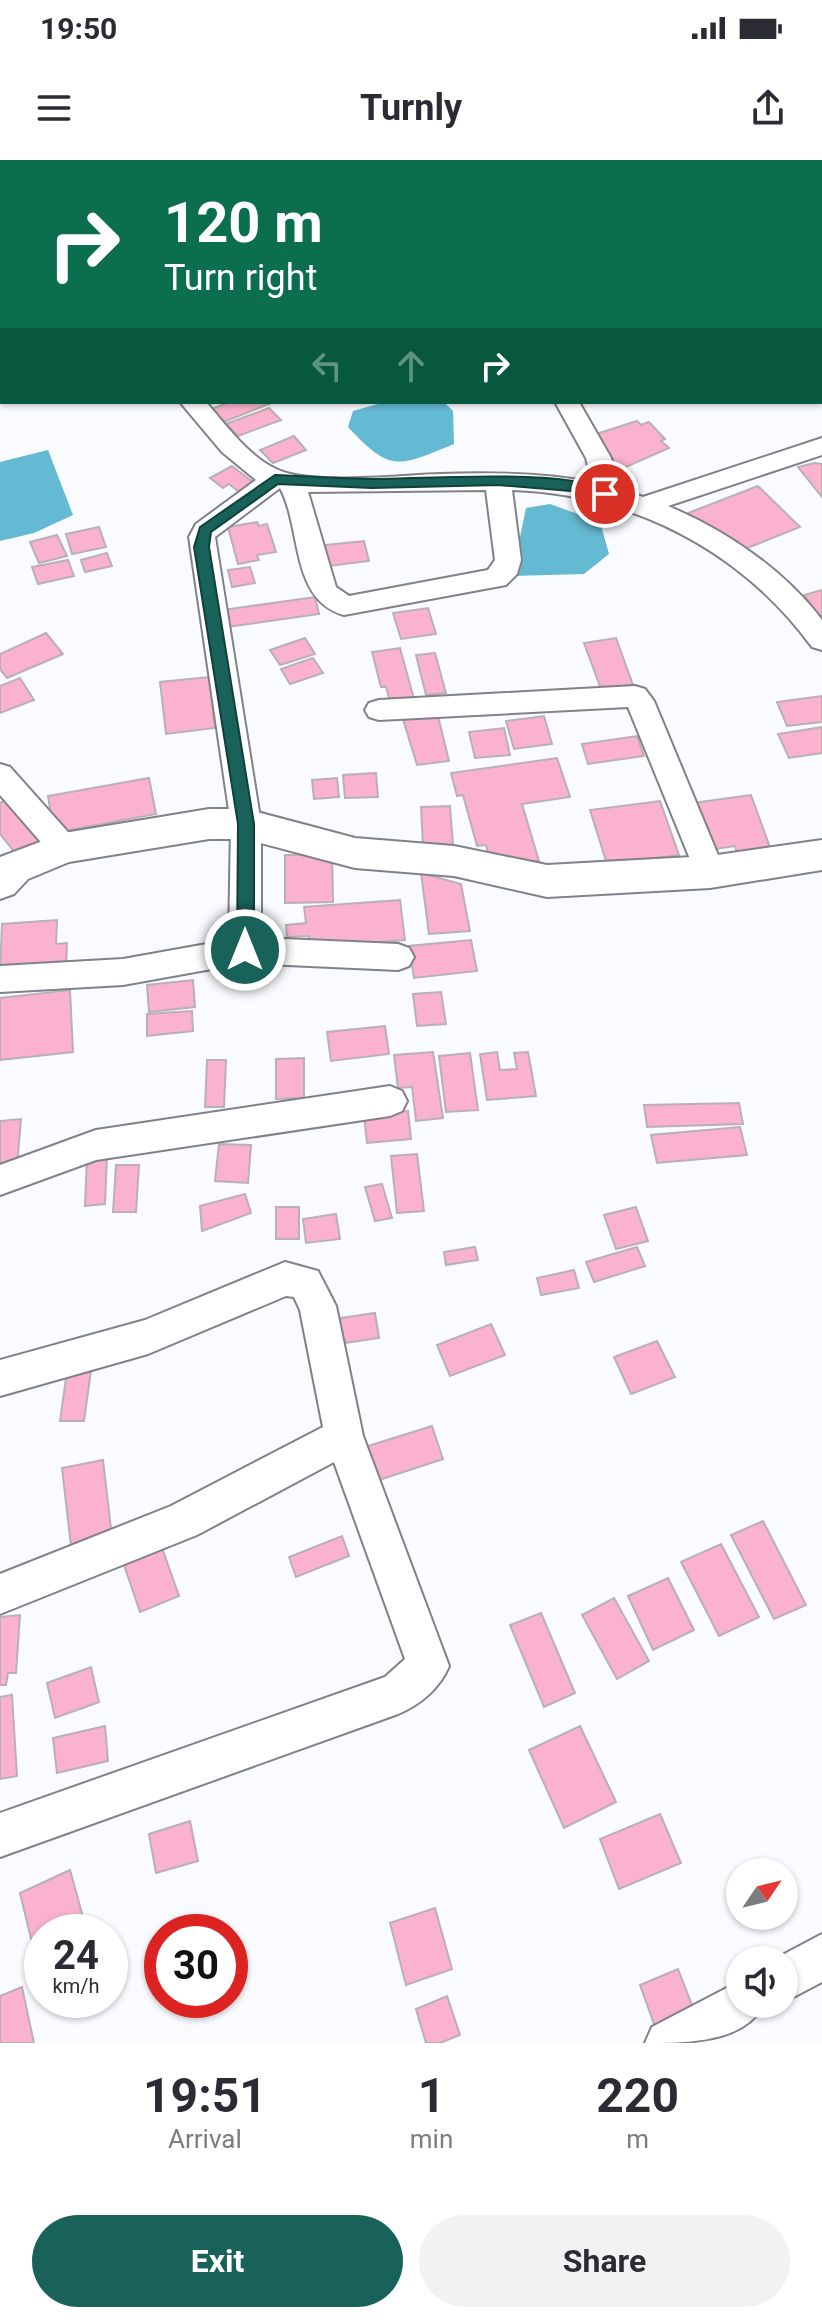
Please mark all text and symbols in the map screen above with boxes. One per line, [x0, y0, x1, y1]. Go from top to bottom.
text: 19:50 [40, 11, 117, 46]
icon: menu [32, 86, 76, 130]
icon: share [746, 86, 790, 130]
text: Turnly [360, 87, 462, 129]
text: 120 m [164, 190, 323, 256]
icon: right [32, 192, 136, 296]
text: Turn right [164, 257, 317, 299]
icon: left [305, 344, 349, 388]
icon: ahead [389, 344, 433, 388]
icon: right [473, 344, 517, 388]
pin [571, 460, 639, 528]
icon: arrive [583, 472, 627, 516]
position arrow [203, 908, 287, 992]
north arrow [726, 1858, 798, 1930]
map controls [726, 1858, 798, 2018]
speed limit sign: 30 [144, 1914, 248, 2018]
text: 24 [53, 1932, 99, 1979]
button: sound [726, 1946, 798, 2018]
text: km/h [53, 1974, 99, 1998]
text: 19:51 [143, 2067, 267, 2124]
text: 1 [418, 2067, 445, 2124]
text: 220 [596, 2067, 679, 2124]
text: Arrival [168, 2124, 242, 2154]
text: min [410, 2124, 453, 2154]
text: m [626, 2124, 649, 2154]
button: Exit [32, 2215, 403, 2307]
button: Share [419, 2215, 790, 2307]

